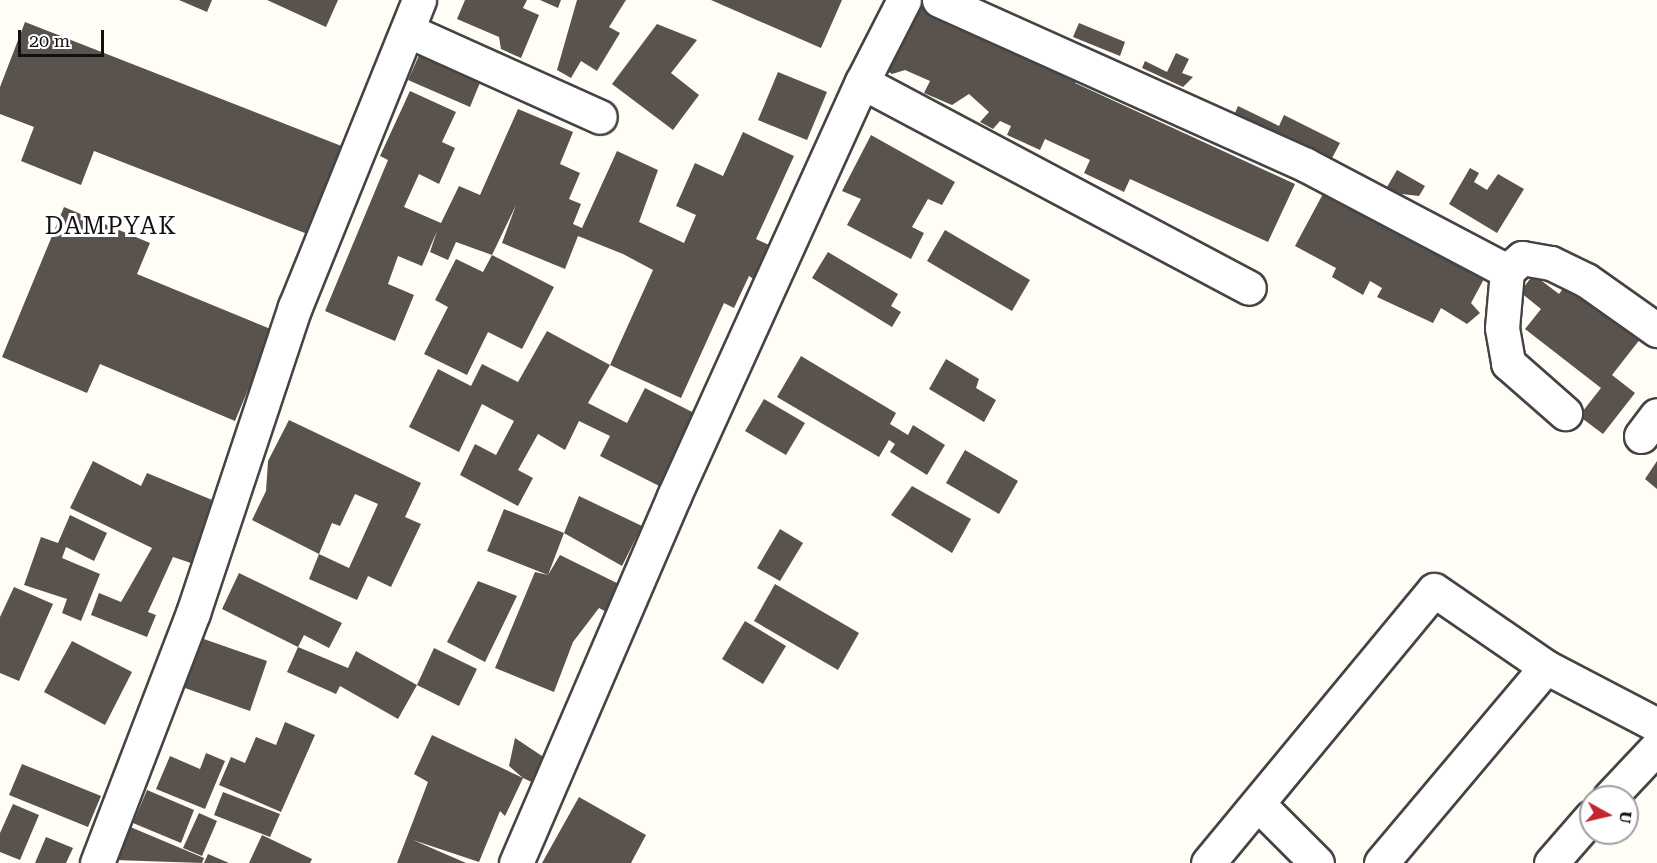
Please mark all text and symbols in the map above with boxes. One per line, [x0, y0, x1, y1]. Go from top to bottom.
scale bar [21, 18, 106, 56]
text: 20 m [29, 30, 70, 51]
district label: DAMPYAK [45, 213, 177, 241]
north arrow [1579, 785, 1639, 845]
text: U [1615, 810, 1636, 825]

